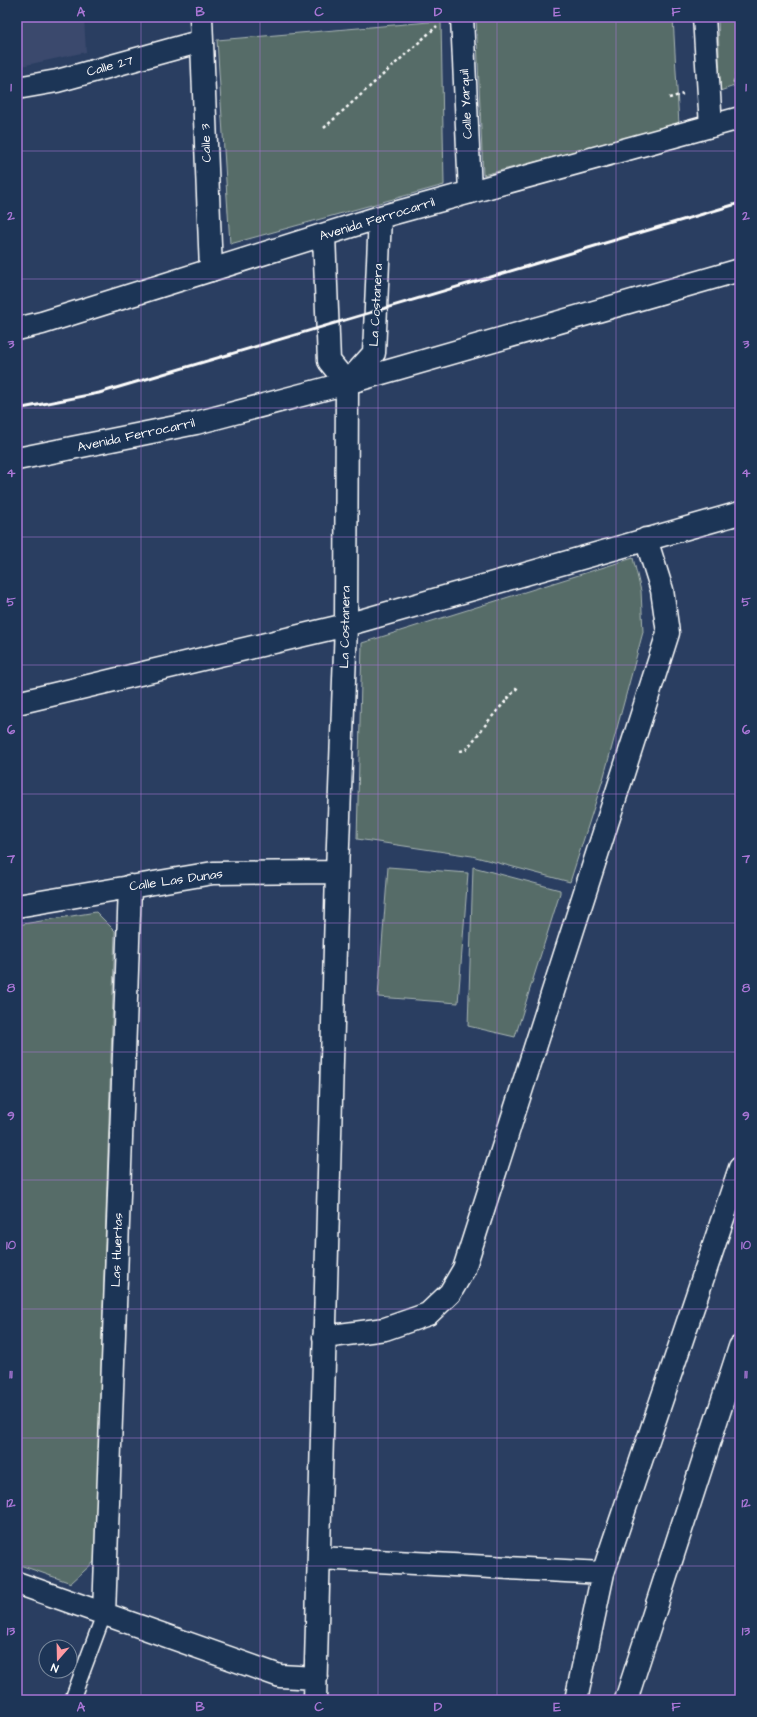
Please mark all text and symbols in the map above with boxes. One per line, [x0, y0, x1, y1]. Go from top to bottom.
text: A [77, 3, 86, 21]
text: B [195, 3, 205, 21]
text: C [314, 3, 324, 21]
text: D [434, 3, 443, 21]
text: E [553, 3, 561, 21]
text: F [671, 3, 681, 21]
street label: Calle 27 [85, 51, 135, 81]
street label: Calle Yarquil [455, 68, 477, 140]
text: 1 [10, 78, 12, 96]
text: 1 [745, 78, 747, 96]
street label: Calle 3 [196, 123, 216, 163]
street label: Avenida Ferrocarril [317, 193, 437, 245]
text: 2 [6, 207, 15, 225]
text: 2 [741, 207, 750, 225]
street label: La Costanera [365, 263, 387, 347]
text: 3 [7, 335, 15, 353]
text: 3 [742, 335, 750, 353]
street label: Avenida Ferrocarril [75, 414, 197, 456]
text: 4 [7, 464, 16, 482]
text: 4 [742, 464, 751, 482]
street label: La Costanera [335, 585, 355, 669]
text: 5 [6, 593, 16, 611]
text: 5 [741, 593, 751, 611]
text: 6 [7, 721, 16, 739]
text: 6 [742, 721, 751, 739]
text: 7 [6, 850, 16, 868]
text: 7 [741, 850, 751, 868]
street label: Calle Las Dunas [128, 864, 224, 895]
text: 8 [7, 979, 16, 997]
text: 8 [742, 979, 751, 997]
text: 9 [7, 1107, 15, 1125]
text: 9 [742, 1107, 750, 1125]
street label: Las Huertas [107, 1212, 127, 1288]
text: 10 [6, 1236, 17, 1254]
text: 10 [741, 1236, 752, 1254]
text: 11 [9, 1365, 13, 1383]
text: 11 [744, 1365, 748, 1383]
text: 12 [6, 1494, 16, 1512]
text: 12 [741, 1494, 751, 1512]
text: 13 [7, 1622, 16, 1640]
text: 13 [742, 1622, 751, 1640]
north arrow [38, 1639, 78, 1679]
text: N [49, 1660, 61, 1676]
text: A [77, 1698, 86, 1716]
text: B [195, 1698, 205, 1716]
text: C [314, 1698, 324, 1716]
text: D [434, 1698, 443, 1716]
text: E [553, 1698, 561, 1716]
text: F [671, 1698, 681, 1716]

